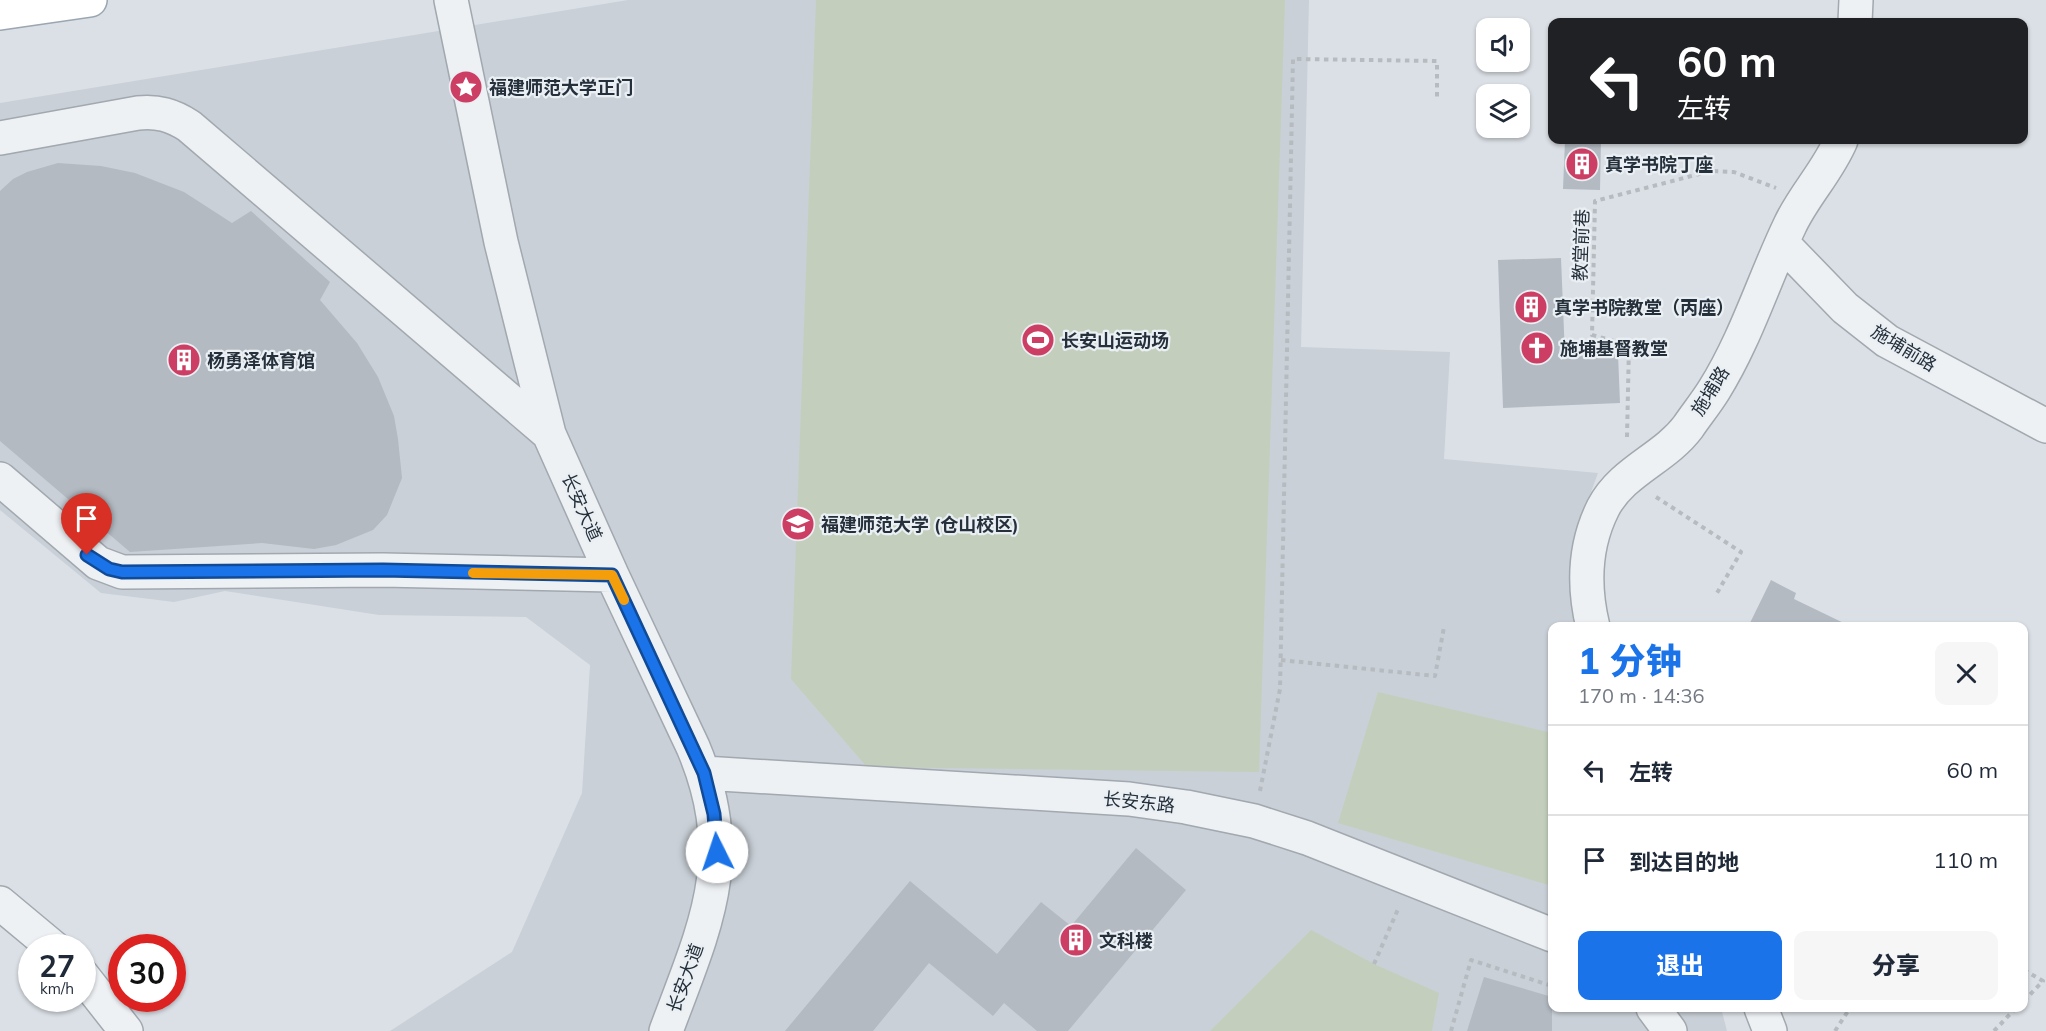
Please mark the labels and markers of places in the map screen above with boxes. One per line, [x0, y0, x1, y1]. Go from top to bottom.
place icon: 福建师范大学正门 [448, 69, 484, 105]
place label: 福建师范大学正门 [489, 76, 633, 99]
building icon: 真学书院丁座 [1564, 146, 1600, 182]
place label: 真学书院丁座 [1605, 153, 1713, 176]
building icon: 真学书院教堂（丙座） [1513, 289, 1549, 325]
place label: 真学书院教堂（丙座） [1554, 296, 1734, 319]
sports icon: 长安山运动场 [1020, 322, 1056, 358]
place label: 长安山运动场 [1061, 329, 1169, 352]
church icon: 施埔基督教堂 [1519, 330, 1555, 366]
place label: 施埔基督教堂 [1560, 337, 1668, 360]
building icon: 杨勇泽体育馆 [166, 342, 202, 378]
place label: 杨勇泽体育馆 [207, 349, 315, 372]
pin [61, 493, 112, 555]
school or university icon: 福建师范大学 (仓山校区) [780, 506, 816, 542]
place label: 福建师范大学 (仓山校区) [821, 513, 1019, 536]
building icon: 文科楼 [1058, 922, 1094, 958]
place label: 文科楼 [1099, 929, 1153, 952]

